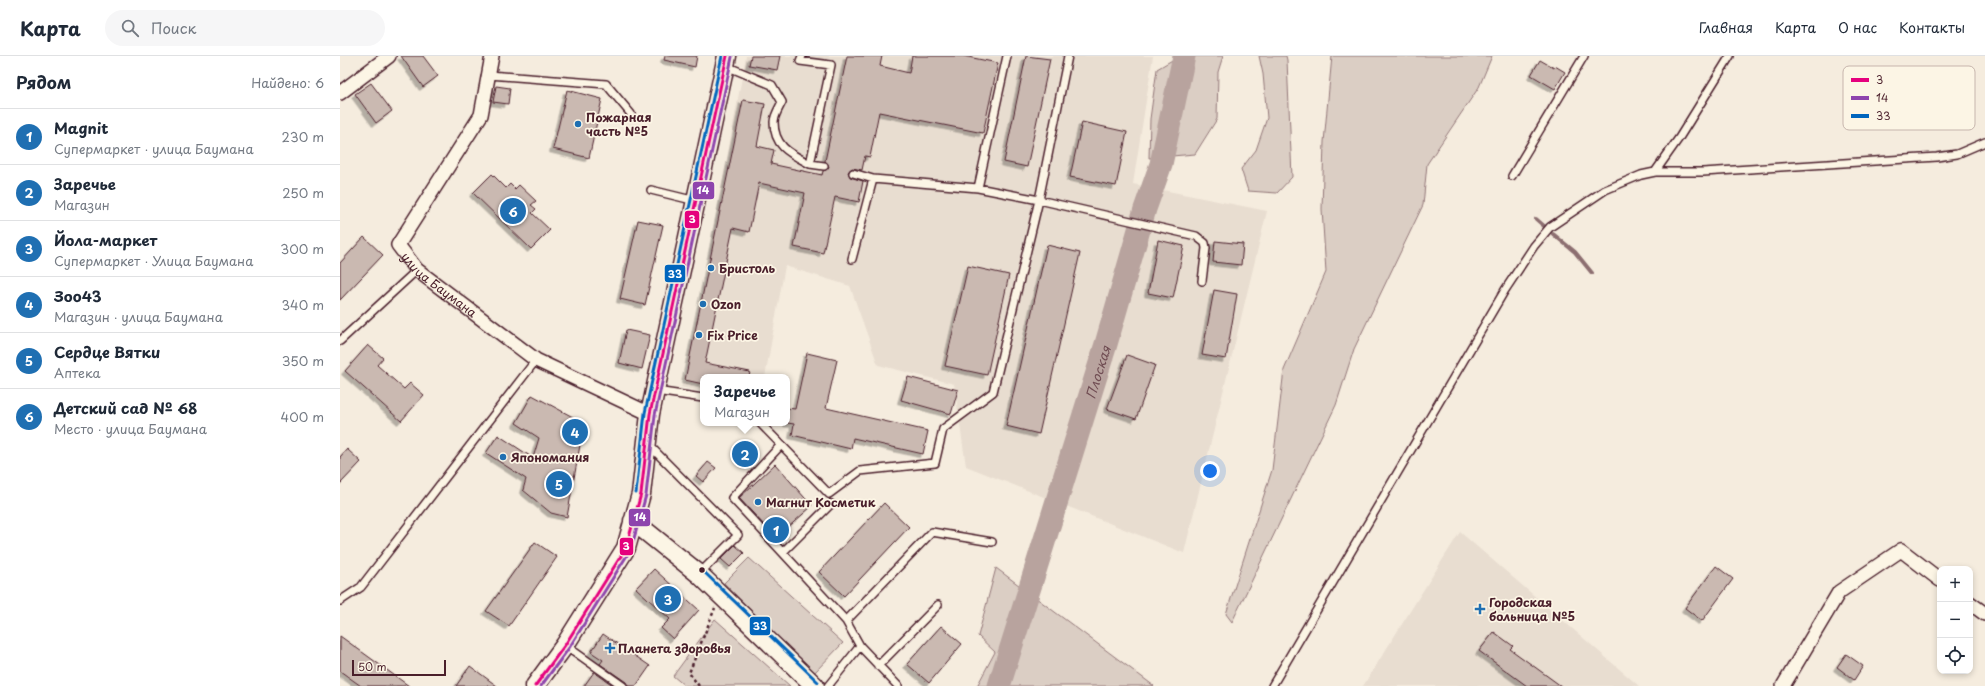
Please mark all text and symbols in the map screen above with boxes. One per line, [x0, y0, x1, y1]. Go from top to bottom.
search box [105, 10, 385, 46]
text: Карта [20, 14, 81, 42]
text: Поиск [151, 16, 196, 39]
icon: search [119, 17, 141, 39]
text: Главная [1699, 17, 1753, 38]
text: Карта [1775, 17, 1816, 38]
text: О нас [1838, 17, 1877, 38]
text: Контакты [1899, 17, 1965, 38]
legend [1843, 66, 1975, 130]
text: Рядом [16, 69, 71, 95]
text: 3 [1876, 71, 1883, 88]
text: Найдено: 6 [251, 73, 324, 92]
text: 14 [1876, 89, 1888, 106]
text: 33 [1876, 107, 1890, 124]
place label: Пожарная часть №5 [586, 108, 652, 140]
text: Magnit [54, 116, 109, 139]
marker: Пожарная часть №5 [573, 119, 583, 129]
text: 1 [26, 127, 32, 146]
text: 230 m [282, 127, 324, 146]
text: Супермаркет · улица Баумана [54, 139, 254, 158]
text: Заречье [54, 172, 116, 195]
line badge: 14 [692, 181, 715, 200]
text: 14 [697, 181, 710, 198]
text: 2 [24, 183, 34, 202]
text: 250 m [282, 183, 324, 202]
text: Магазин [54, 195, 110, 214]
pin: 6 [500, 196, 526, 226]
line badge: 3 [684, 210, 700, 229]
text: 3 [688, 210, 696, 227]
text: Йола-маркет [54, 228, 157, 251]
text: 3 [25, 239, 33, 258]
text: 300 m [280, 239, 324, 258]
street label: улица Баумана [397, 248, 481, 322]
text: Супермаркет · Улица Баумана [54, 251, 253, 270]
place label: Бристоль [719, 259, 775, 277]
marker: Бристоль [706, 263, 716, 273]
line badge: 33 [664, 264, 686, 283]
text: 33 [668, 265, 682, 282]
text: Зоо43 [54, 284, 102, 307]
text: 4 [25, 295, 33, 314]
text: 340 m [281, 295, 324, 314]
place label: Ozon [711, 295, 741, 313]
marker: Ozon [698, 299, 708, 309]
text: Магазин · улица Баумана [54, 307, 223, 326]
place label: Fix Price [707, 326, 758, 344]
marker: Fix Price [694, 330, 704, 340]
text: Сердце Вятки [54, 340, 161, 363]
water label: Плоская [1080, 342, 1115, 401]
text: 5 [25, 351, 33, 370]
text: 350 m [282, 351, 324, 370]
text: Аптека [54, 363, 101, 382]
popup [700, 374, 790, 426]
text: Заречье [714, 379, 776, 402]
text: Детский сад № 68 [54, 396, 198, 419]
text: Магазин [714, 402, 770, 421]
text: 6 [24, 407, 34, 426]
text: 400 m [281, 407, 324, 426]
pin: 4 [562, 417, 588, 447]
text: Место · улица Баумана [54, 419, 207, 438]
pin: 2 [732, 439, 758, 469]
place label: Япономания [511, 448, 589, 466]
marker: Япономания [498, 452, 508, 462]
your location [1200, 461, 1220, 481]
pin: 5 [546, 469, 572, 499]
place label: Магнит Косметик [766, 493, 876, 511]
marker: Магнит Косметик [753, 497, 763, 507]
line badge: 14 [628, 508, 651, 527]
text: 14 [634, 508, 647, 525]
pin: 1 [763, 515, 789, 545]
line badge: 3 [619, 537, 634, 556]
text: 3 [622, 537, 630, 554]
unlabelled marker [697, 565, 707, 575]
map controls [1937, 566, 1973, 674]
button: + [1937, 566, 1973, 602]
pin: 3 [655, 584, 681, 614]
place label: Городская больница №5 [1489, 593, 1575, 625]
button: − [1937, 602, 1973, 638]
marker: Городская больница №5 [1474, 603, 1486, 615]
line badge: 33 [749, 616, 771, 636]
text: 33 [753, 617, 767, 634]
button: locate [1937, 638, 1973, 674]
place label: Планета здоровья [618, 639, 731, 657]
marker: Планета здоровья [605, 643, 615, 653]
scale bar [352, 658, 446, 677]
text: 50 m [358, 658, 387, 675]

